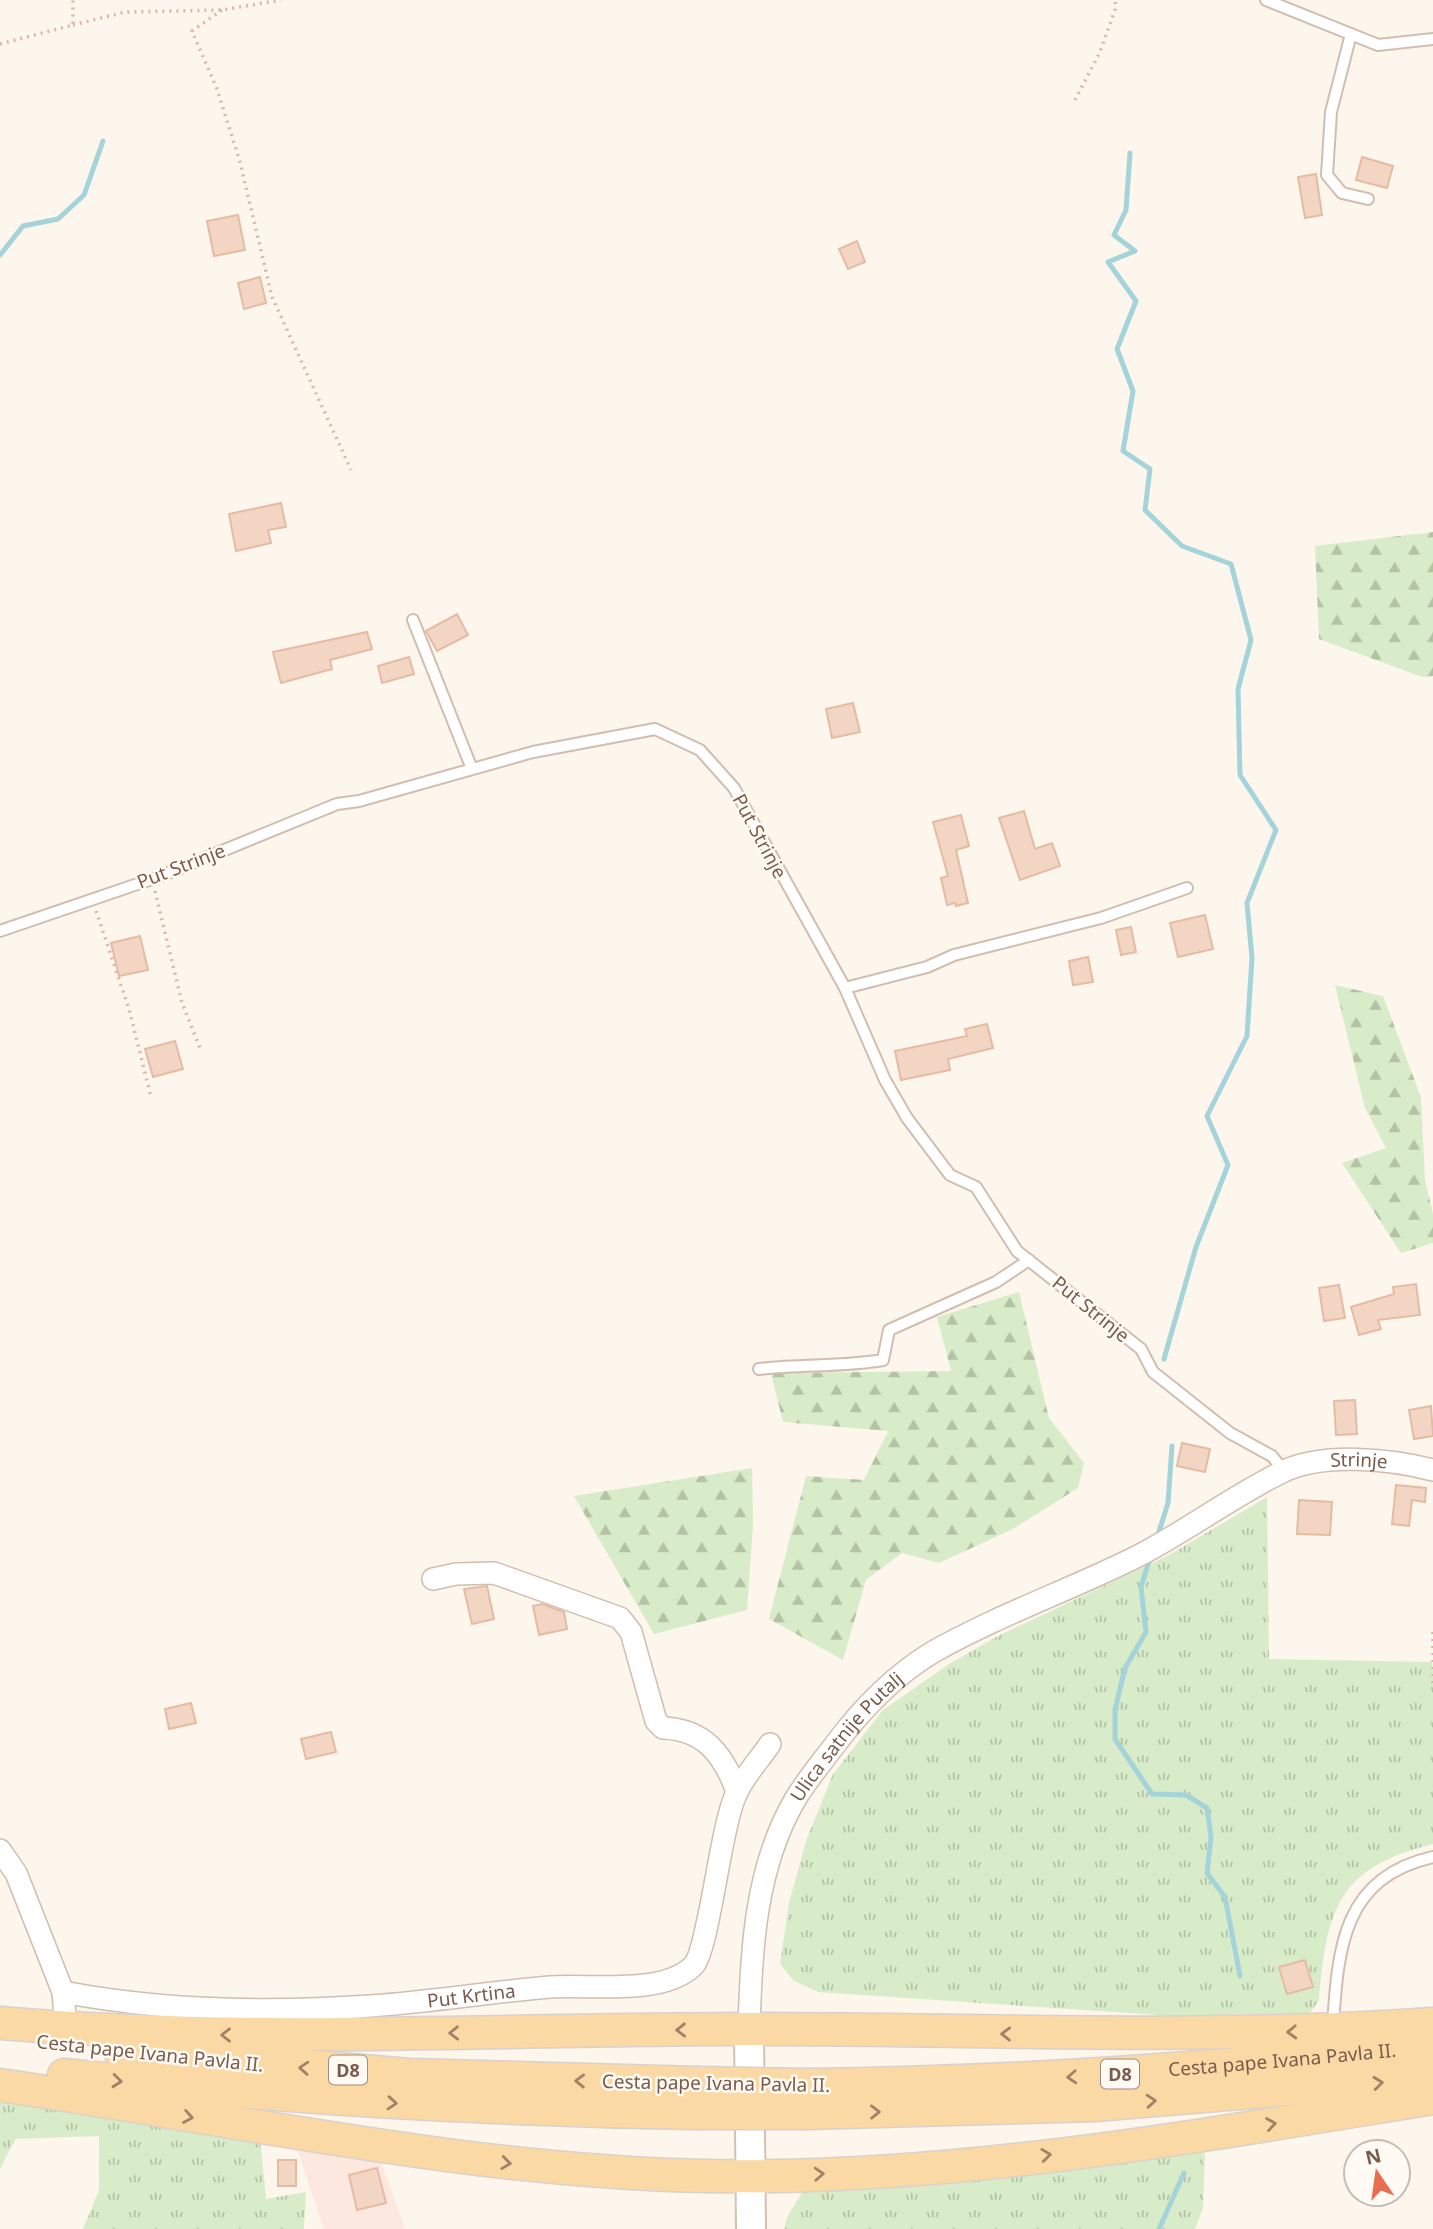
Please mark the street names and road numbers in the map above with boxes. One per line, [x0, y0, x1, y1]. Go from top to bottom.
street label: Put Strinje [727, 789, 793, 883]
street label: Put Strinje [133, 837, 229, 895]
street label: Put Strinje [1047, 1270, 1135, 1348]
street label: Strinje [1329, 1446, 1389, 1475]
street label: Ulica satnije Putalj [784, 1666, 908, 1807]
street label: Put Krtina [426, 1977, 517, 2014]
street label: Cesta pape Ivana Pavla II. [35, 2028, 265, 2078]
street label: Cesta pape Ivana Pavla II. [1167, 2037, 1397, 2082]
road number: D8 [329, 2056, 367, 2084]
road number: D8 [1101, 2060, 1139, 2088]
street label: Cesta pape Ivana Pavla II. [602, 2068, 830, 2098]

